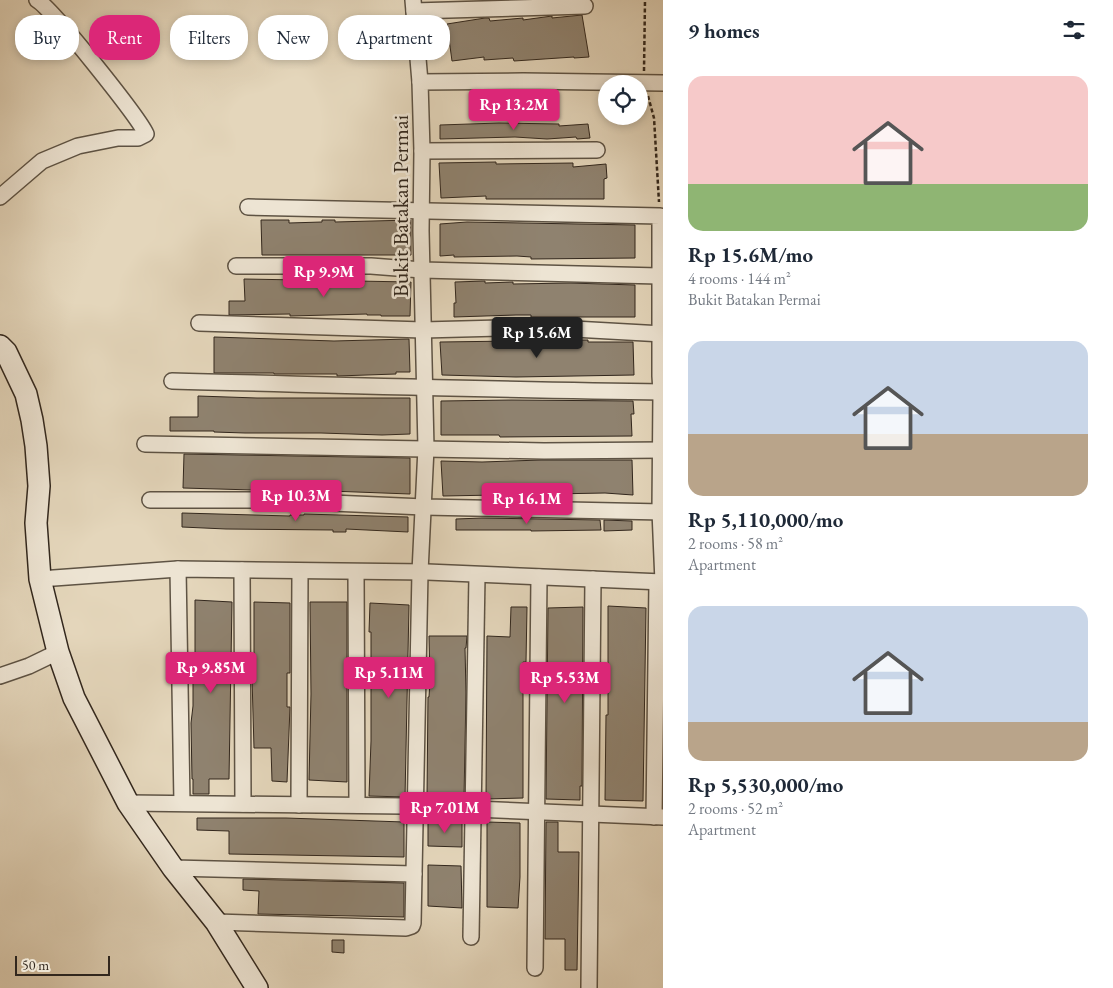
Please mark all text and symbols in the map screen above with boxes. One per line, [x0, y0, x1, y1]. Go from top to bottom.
chip: Buy [15, 15, 79, 60]
chip: Rent [89, 15, 160, 60]
chip: Filters [170, 15, 248, 60]
chip: New [258, 15, 328, 60]
chip: Apartment [338, 15, 450, 60]
icon: filters [1060, 16, 1088, 44]
text: 9 homes [688, 17, 760, 44]
map controls [598, 75, 648, 125]
button: locate [598, 75, 648, 125]
pin: Rp 13.2M [462, 88, 566, 131]
text: Rp 13.2M [480, 94, 548, 115]
icon: home [843, 108, 933, 198]
street label: Bukit Batakan Permai [386, 115, 415, 297]
text: Rp 15.6M/mo [688, 241, 813, 268]
pin: Rp 9.9M [278, 256, 370, 298]
text: Rp 9.9M [294, 261, 354, 282]
text: 4 rooms · 144 m² [688, 268, 791, 289]
text: Bukit Batakan Permai [688, 289, 821, 310]
pin: Rp 15.6M [485, 316, 589, 359]
text: Rp 15.6M [503, 322, 571, 343]
icon: home [843, 373, 933, 463]
pin: Rp 10.3M [244, 480, 348, 522]
pin: Rp 16.1M [475, 482, 579, 525]
text: Rp 10.3M [262, 485, 330, 506]
text: Rp 16.1M [493, 488, 561, 509]
text: Rp 5,110,000/mo [688, 506, 843, 533]
text: 2 rooms · 58 m² [688, 533, 783, 554]
text: Apartment [688, 554, 756, 575]
icon: home [843, 638, 933, 728]
pin: Rp 9.85M [159, 652, 263, 694]
pin: Rp 5.11M [337, 656, 441, 699]
text: Rp 9.85M [177, 657, 245, 678]
text: Rp 5.11M [355, 662, 423, 683]
pin: Rp 5.53M [513, 662, 617, 704]
text: Rp 5.53M [531, 667, 599, 688]
text: Rp 5,530,000/mo [688, 771, 843, 798]
pin: Rp 7.01M [393, 792, 497, 834]
text: Rp 7.01M [411, 797, 479, 818]
text: 2 rooms · 52 m² [688, 798, 783, 819]
text: Apartment [688, 819, 756, 840]
scale bar [15, 953, 110, 976]
text: 50 m [22, 956, 49, 974]

